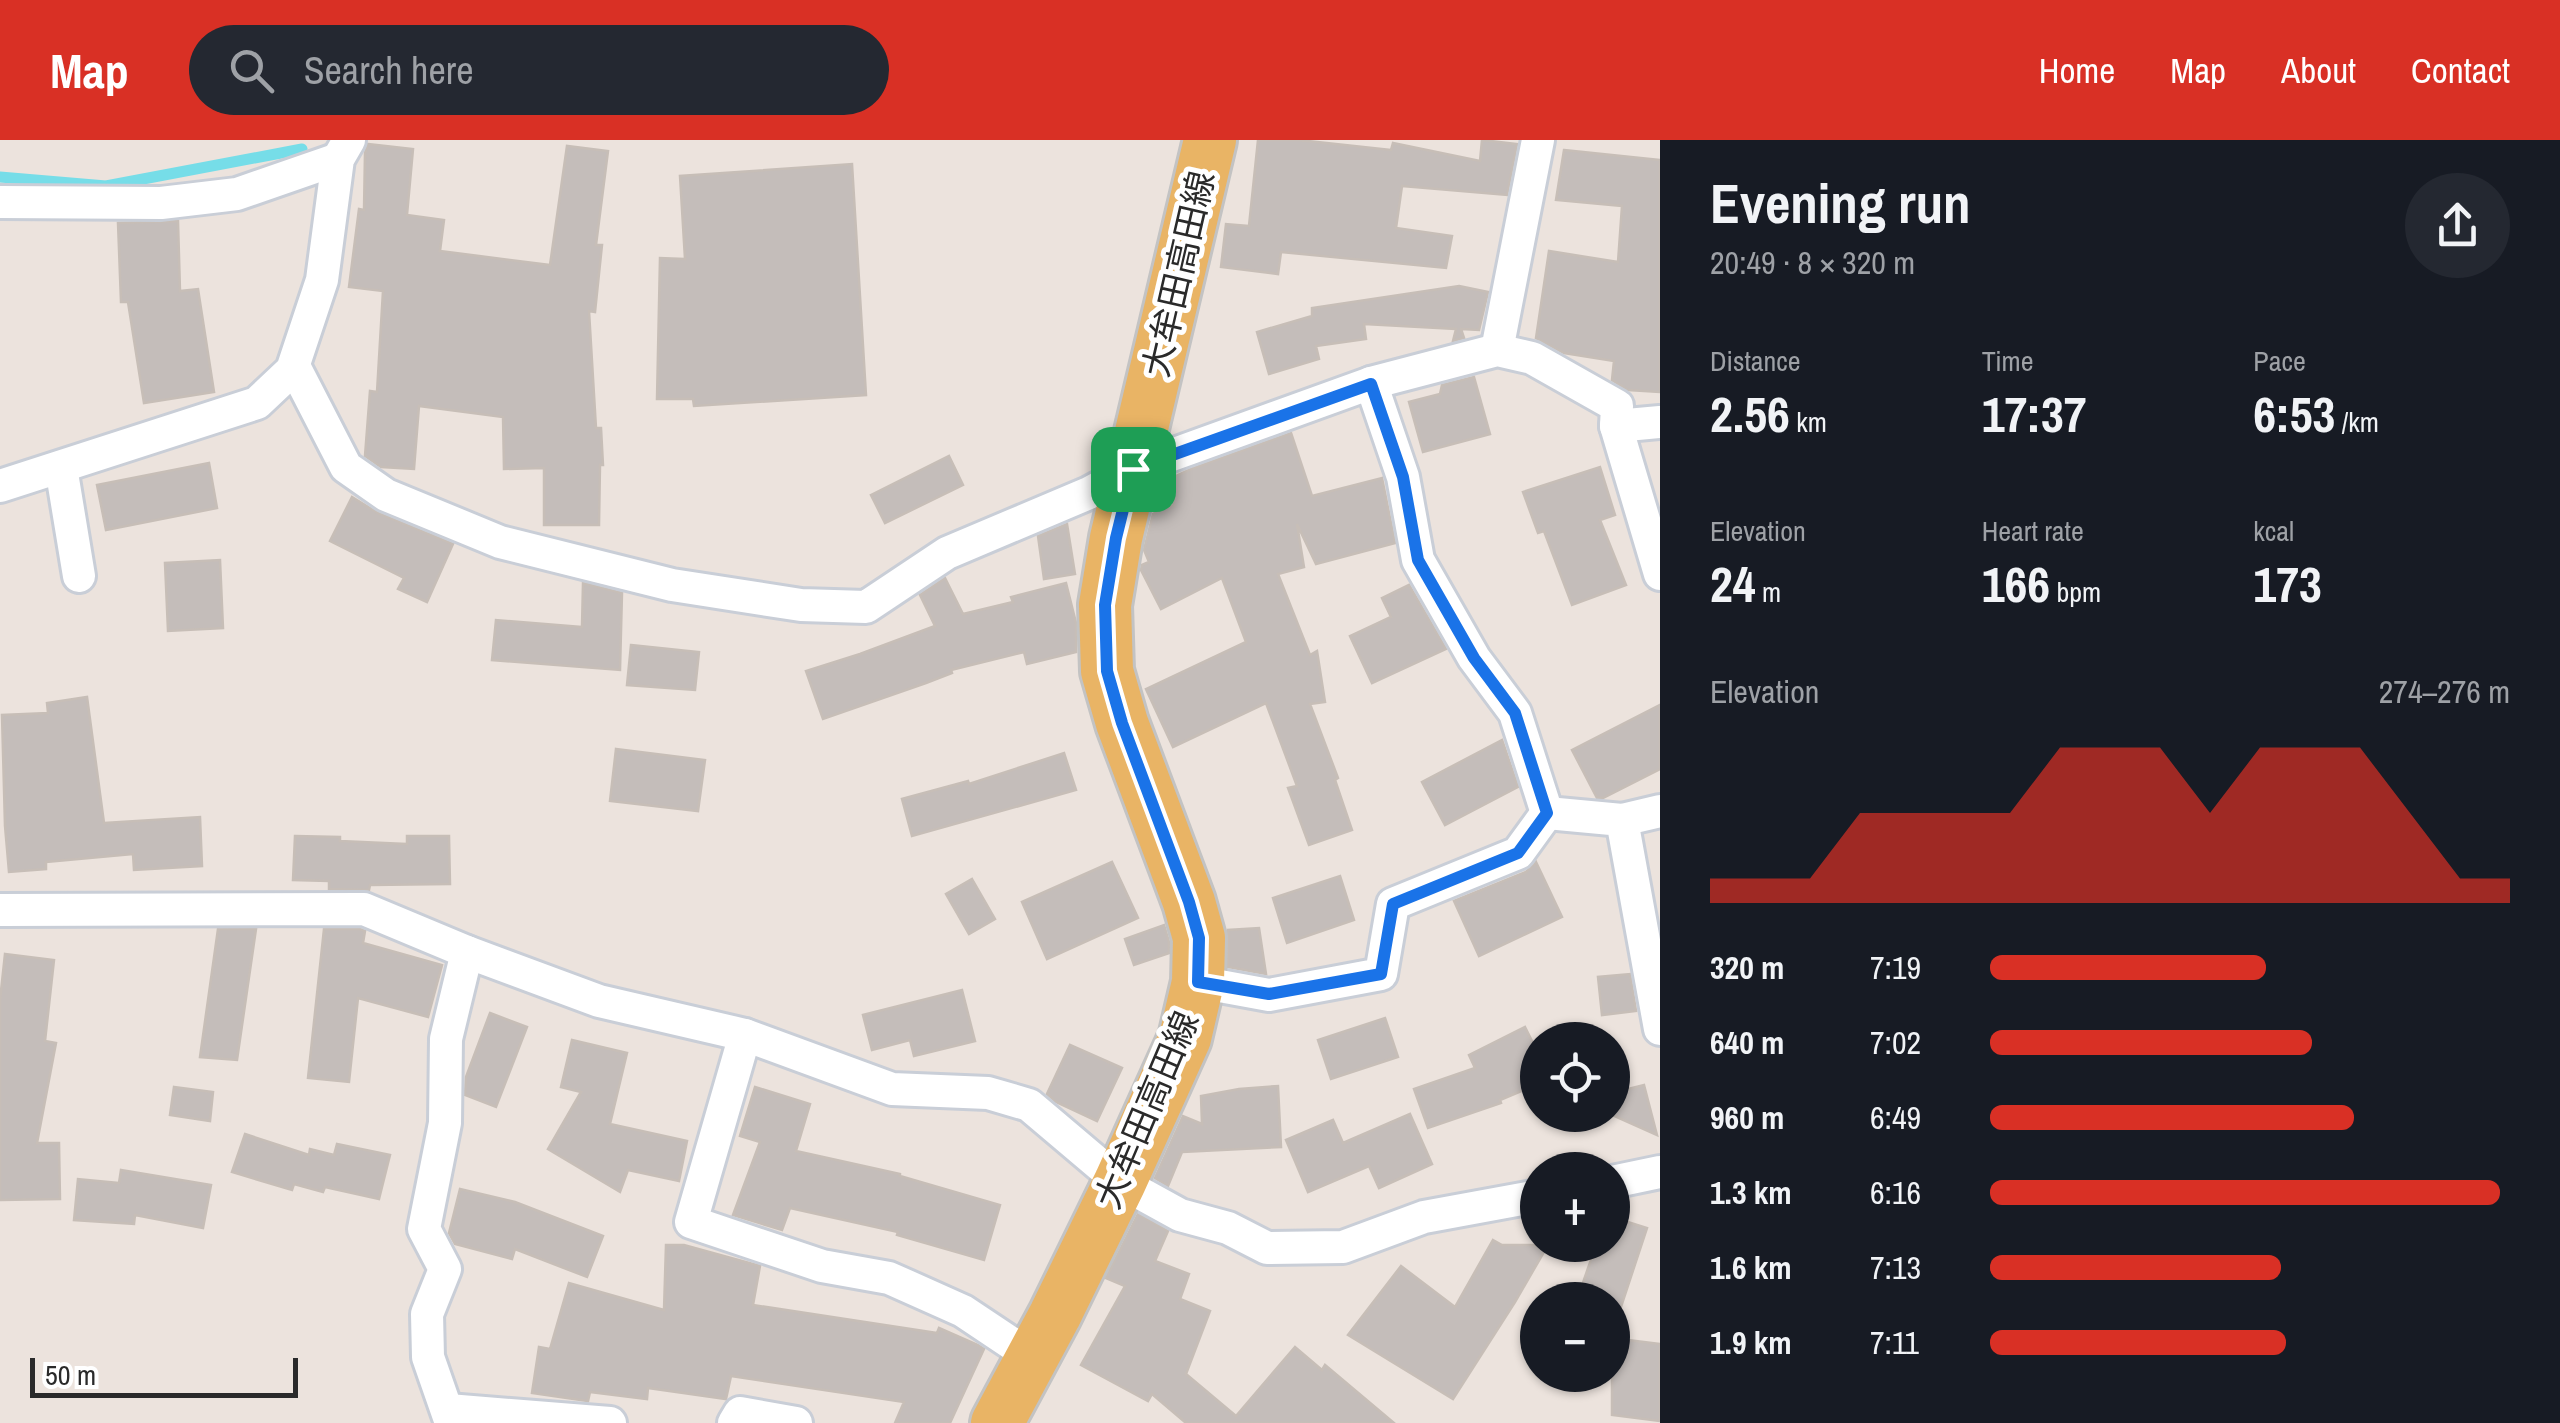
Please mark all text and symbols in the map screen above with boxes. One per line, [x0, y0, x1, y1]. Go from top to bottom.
search box [189, 25, 889, 115]
text: Map [50, 38, 129, 103]
icon: search [224, 43, 279, 98]
text: Search here [304, 45, 473, 96]
text: Home [2039, 47, 2115, 94]
text: Map [2170, 47, 2226, 94]
text: About [2281, 47, 2356, 94]
text: Contact [2411, 47, 2510, 94]
street label: 大牟田高田線 [1132, 166, 1225, 381]
text: Evening run [1710, 166, 1971, 240]
button: share [2405, 173, 2510, 278]
text: 20:49 · 8 × 320 m [1710, 241, 1915, 284]
text: Distance [1710, 342, 1801, 380]
text: Time [1982, 342, 2033, 380]
text: Pace [2253, 342, 2306, 380]
text: 2.56 [1710, 380, 1790, 448]
text: 17:37 [1982, 380, 2087, 448]
text: 6:53 [2253, 380, 2335, 448]
text: km [1790, 403, 1827, 441]
text: /km [2335, 403, 2379, 441]
pin [1091, 427, 1176, 512]
icon: arrive [1106, 442, 1161, 497]
text: Elevation [1710, 512, 1806, 550]
text: Heart rate [1982, 512, 2084, 550]
text: kcal [2253, 512, 2294, 550]
text: 24 [1710, 550, 1756, 618]
text: 166 [1982, 550, 2050, 618]
text: 173 [2253, 550, 2322, 618]
text: m [1756, 573, 1781, 611]
text: bpm [2050, 573, 2101, 611]
text: Elevation [1710, 670, 1819, 713]
text: 274–276 m [2379, 670, 2510, 713]
text: 320 m [1710, 946, 1784, 989]
text: 7:19 [1870, 946, 1921, 989]
street label: 大牟田高田線 [1084, 1004, 1209, 1216]
text: 640 m [1710, 1021, 1784, 1064]
text: 7:02 [1870, 1021, 1921, 1064]
map controls [1520, 1022, 1630, 1392]
button: locate [1520, 1022, 1630, 1132]
text: 960 m [1710, 1096, 1784, 1139]
text: 6:49 [1870, 1096, 1921, 1139]
button: + [1520, 1152, 1630, 1262]
text: 1.3 km [1710, 1171, 1792, 1214]
text: 6:16 [1870, 1171, 1921, 1214]
text: 1.6 km [1710, 1246, 1792, 1289]
text: 7:13 [1870, 1246, 1921, 1289]
button: − [1520, 1282, 1630, 1392]
text: 1.9 km [1710, 1321, 1792, 1364]
text: 7:11 [1870, 1321, 1919, 1364]
scale bar [30, 1353, 298, 1398]
text: 50 m [45, 1356, 96, 1394]

